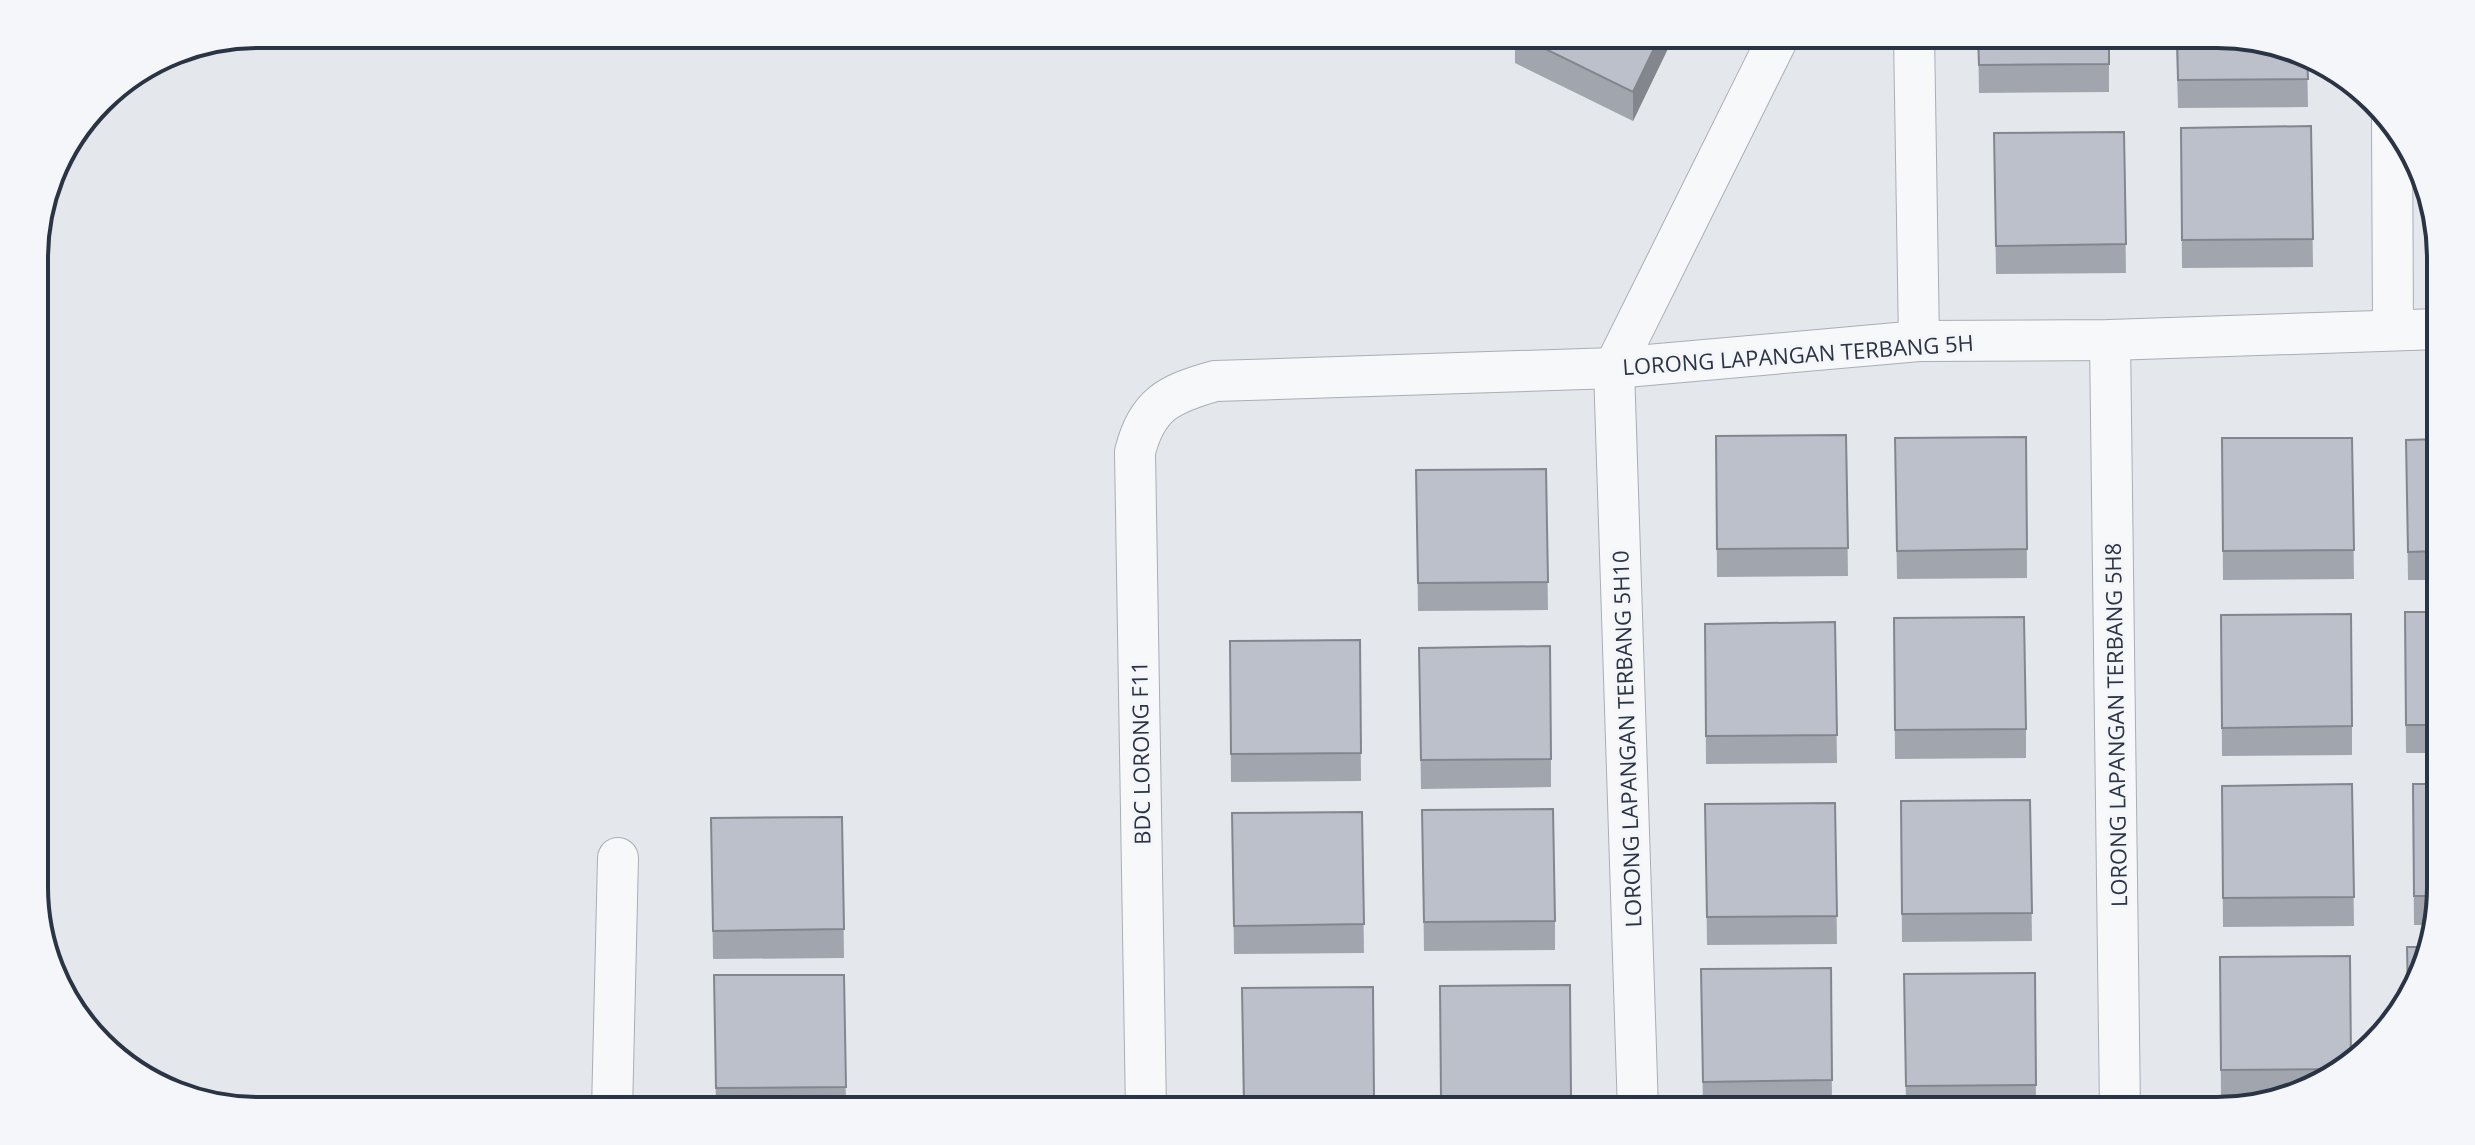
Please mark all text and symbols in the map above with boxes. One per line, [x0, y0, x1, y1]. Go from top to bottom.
street label: LORONG LAPANGAN TERBANG 5H [1621, 327, 1975, 381]
street label: LORONG LAPANGAN TERBANG 5H8 [2097, 542, 2133, 908]
street label: LORONG LAPANGAN TERBANG 5H10 [1604, 550, 1648, 928]
street label: BDC LORONG F11 [1123, 661, 1157, 845]

